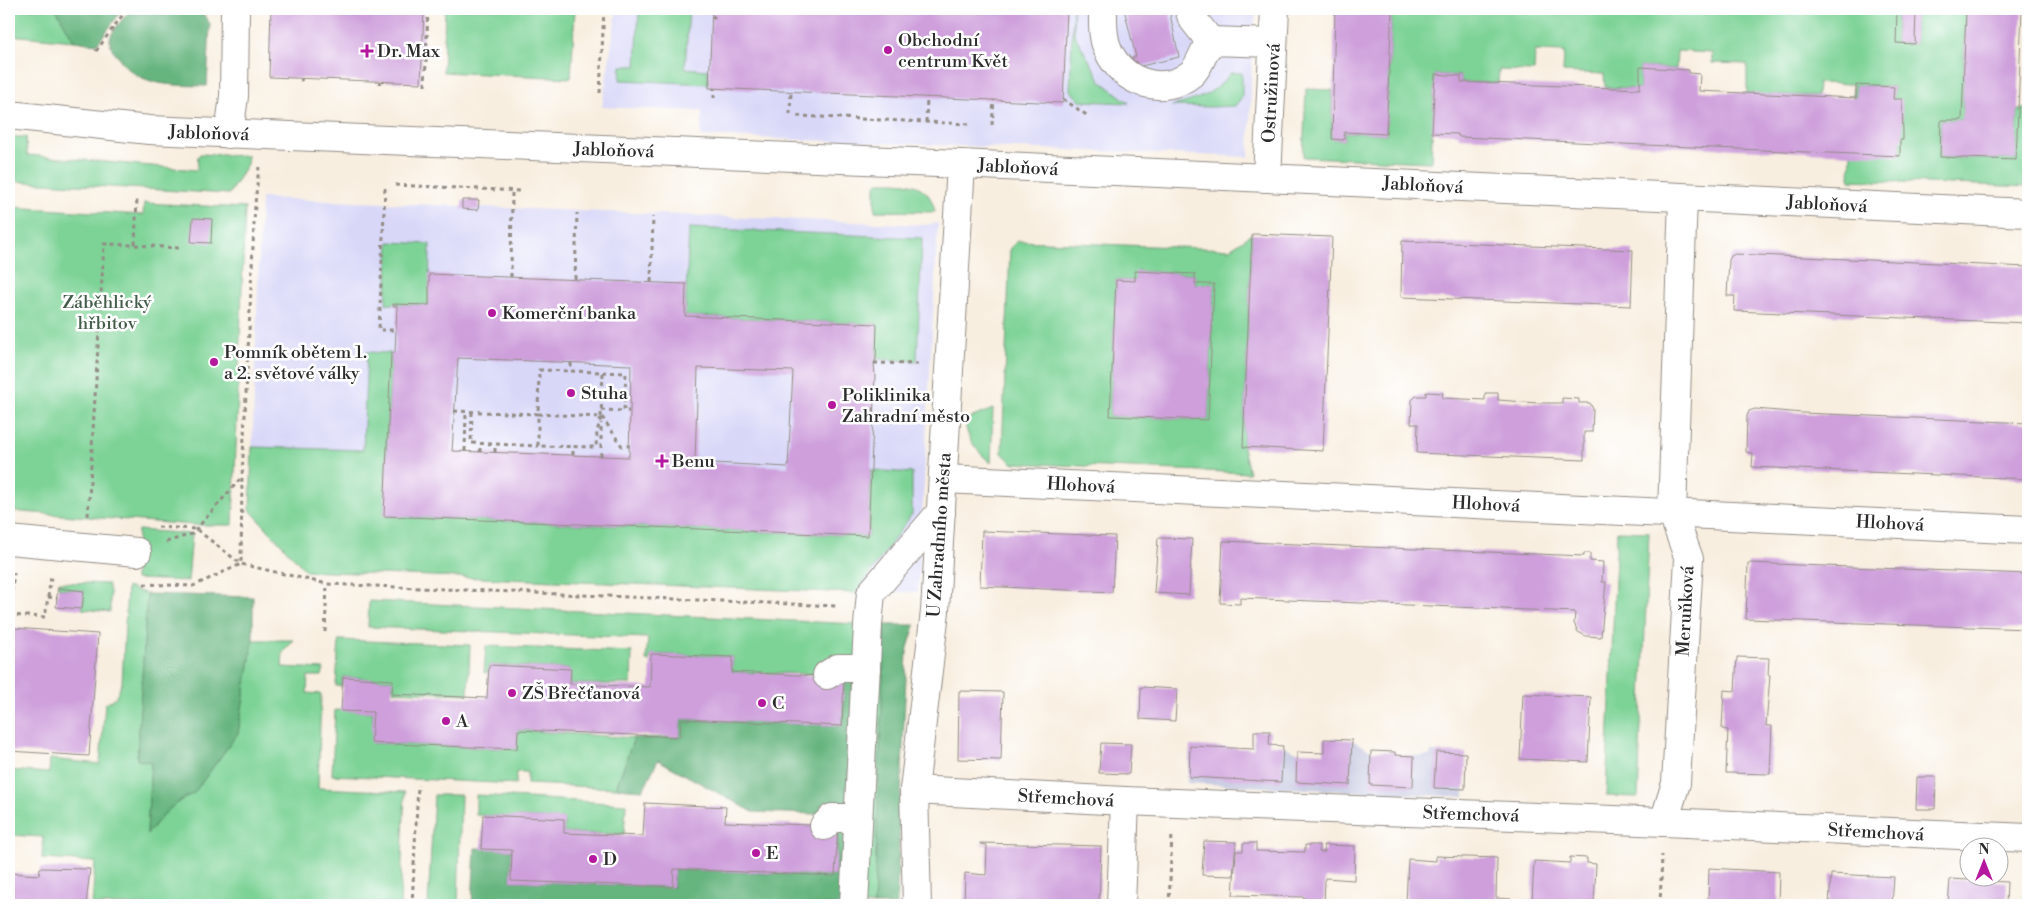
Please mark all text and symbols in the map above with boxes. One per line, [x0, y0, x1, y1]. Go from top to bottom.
place label: Obchodní centrum Květ [898, 29, 1008, 73]
place label: Dr. Max [377, 40, 441, 63]
street label: Ostružinová [1257, 42, 1286, 144]
marker: Obchodní centrum Květ [882, 44, 894, 56]
marker: Dr. Max [361, 45, 373, 57]
street label: Jabloňová [167, 121, 251, 146]
street label: Jabloňová [572, 138, 656, 163]
street label: Jabloňová [976, 154, 1060, 181]
street label: Jabloňová [1381, 172, 1465, 199]
street label: Jabloňová [1785, 191, 1869, 218]
park label: Záběhlický hřbitov [62, 291, 152, 335]
place label: Komerční banka [502, 302, 637, 325]
marker: Komerční banka [486, 307, 498, 319]
place label: Pomník obětem 1. a 2. světové války [224, 341, 367, 385]
marker: Pomník obětem 1. a 2. světové války [208, 356, 220, 368]
place label: Stuha [581, 382, 629, 405]
place label: Poliklinika Zahradní město [842, 384, 970, 428]
marker: Stuha [565, 387, 577, 399]
marker: Poliklinika Zahradní město [826, 399, 838, 411]
place label: Benu [671, 450, 715, 473]
street label: U Zahradního města [922, 451, 957, 618]
marker: Benu [656, 455, 668, 467]
street label: Hlohová [1046, 472, 1117, 499]
street label: Hlohová [1451, 491, 1522, 518]
street label: Hlohová [1855, 510, 1926, 537]
street label: Meruňková [1672, 564, 1699, 657]
place label: ZŠ Břečťanová [522, 682, 641, 705]
marker: ZŠ Břečťanová [506, 687, 518, 699]
place label: C [772, 692, 784, 715]
marker: C [756, 697, 768, 709]
place label: A [455, 710, 469, 733]
marker: A [440, 715, 452, 727]
street label: Střemchová [1017, 784, 1116, 813]
street label: Střemchová [1422, 801, 1521, 828]
street label: Střemchová [1827, 818, 1926, 847]
north arrow [1960, 836, 2010, 886]
text: N [1978, 841, 1990, 859]
place label: E [766, 842, 778, 865]
marker: E [750, 847, 762, 859]
place label: D [603, 848, 617, 871]
marker: D [587, 853, 599, 865]

